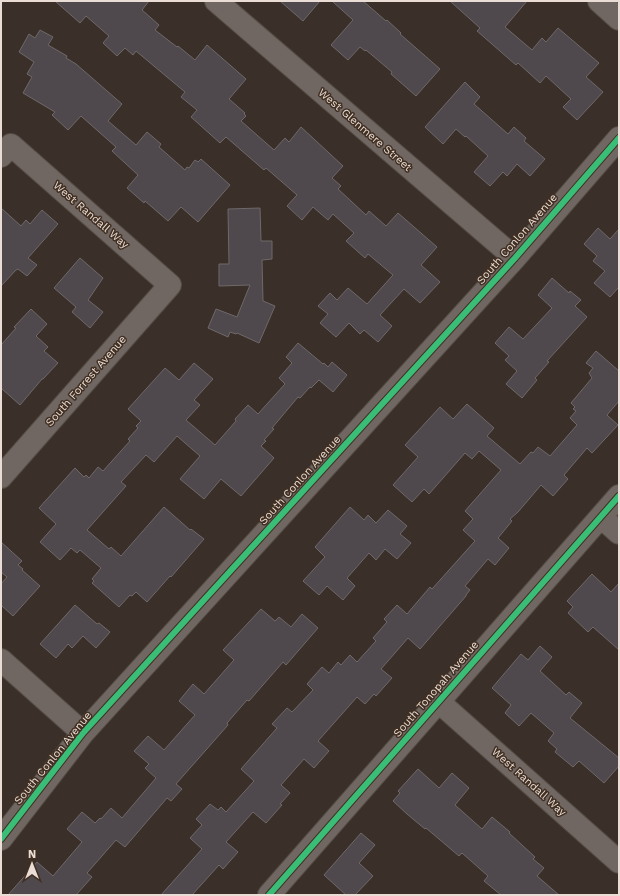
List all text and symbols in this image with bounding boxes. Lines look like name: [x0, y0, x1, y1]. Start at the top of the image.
street label: West Glenmere Street: [316, 86, 415, 174]
street label: West Randall Way: [51, 179, 132, 252]
street label: South Conlon Avenue: [474, 191, 560, 287]
street label: South Forrest Avenue: [43, 333, 129, 429]
street label: South Conlon Avenue: [257, 433, 343, 527]
street label: South Tonopah Avenue: [391, 638, 481, 740]
street label: South Conlon Avenue: [12, 709, 94, 807]
street label: West Randall Way: [489, 745, 569, 819]
north arrow: [12, 844, 52, 884]
text: N: [28, 848, 36, 861]

